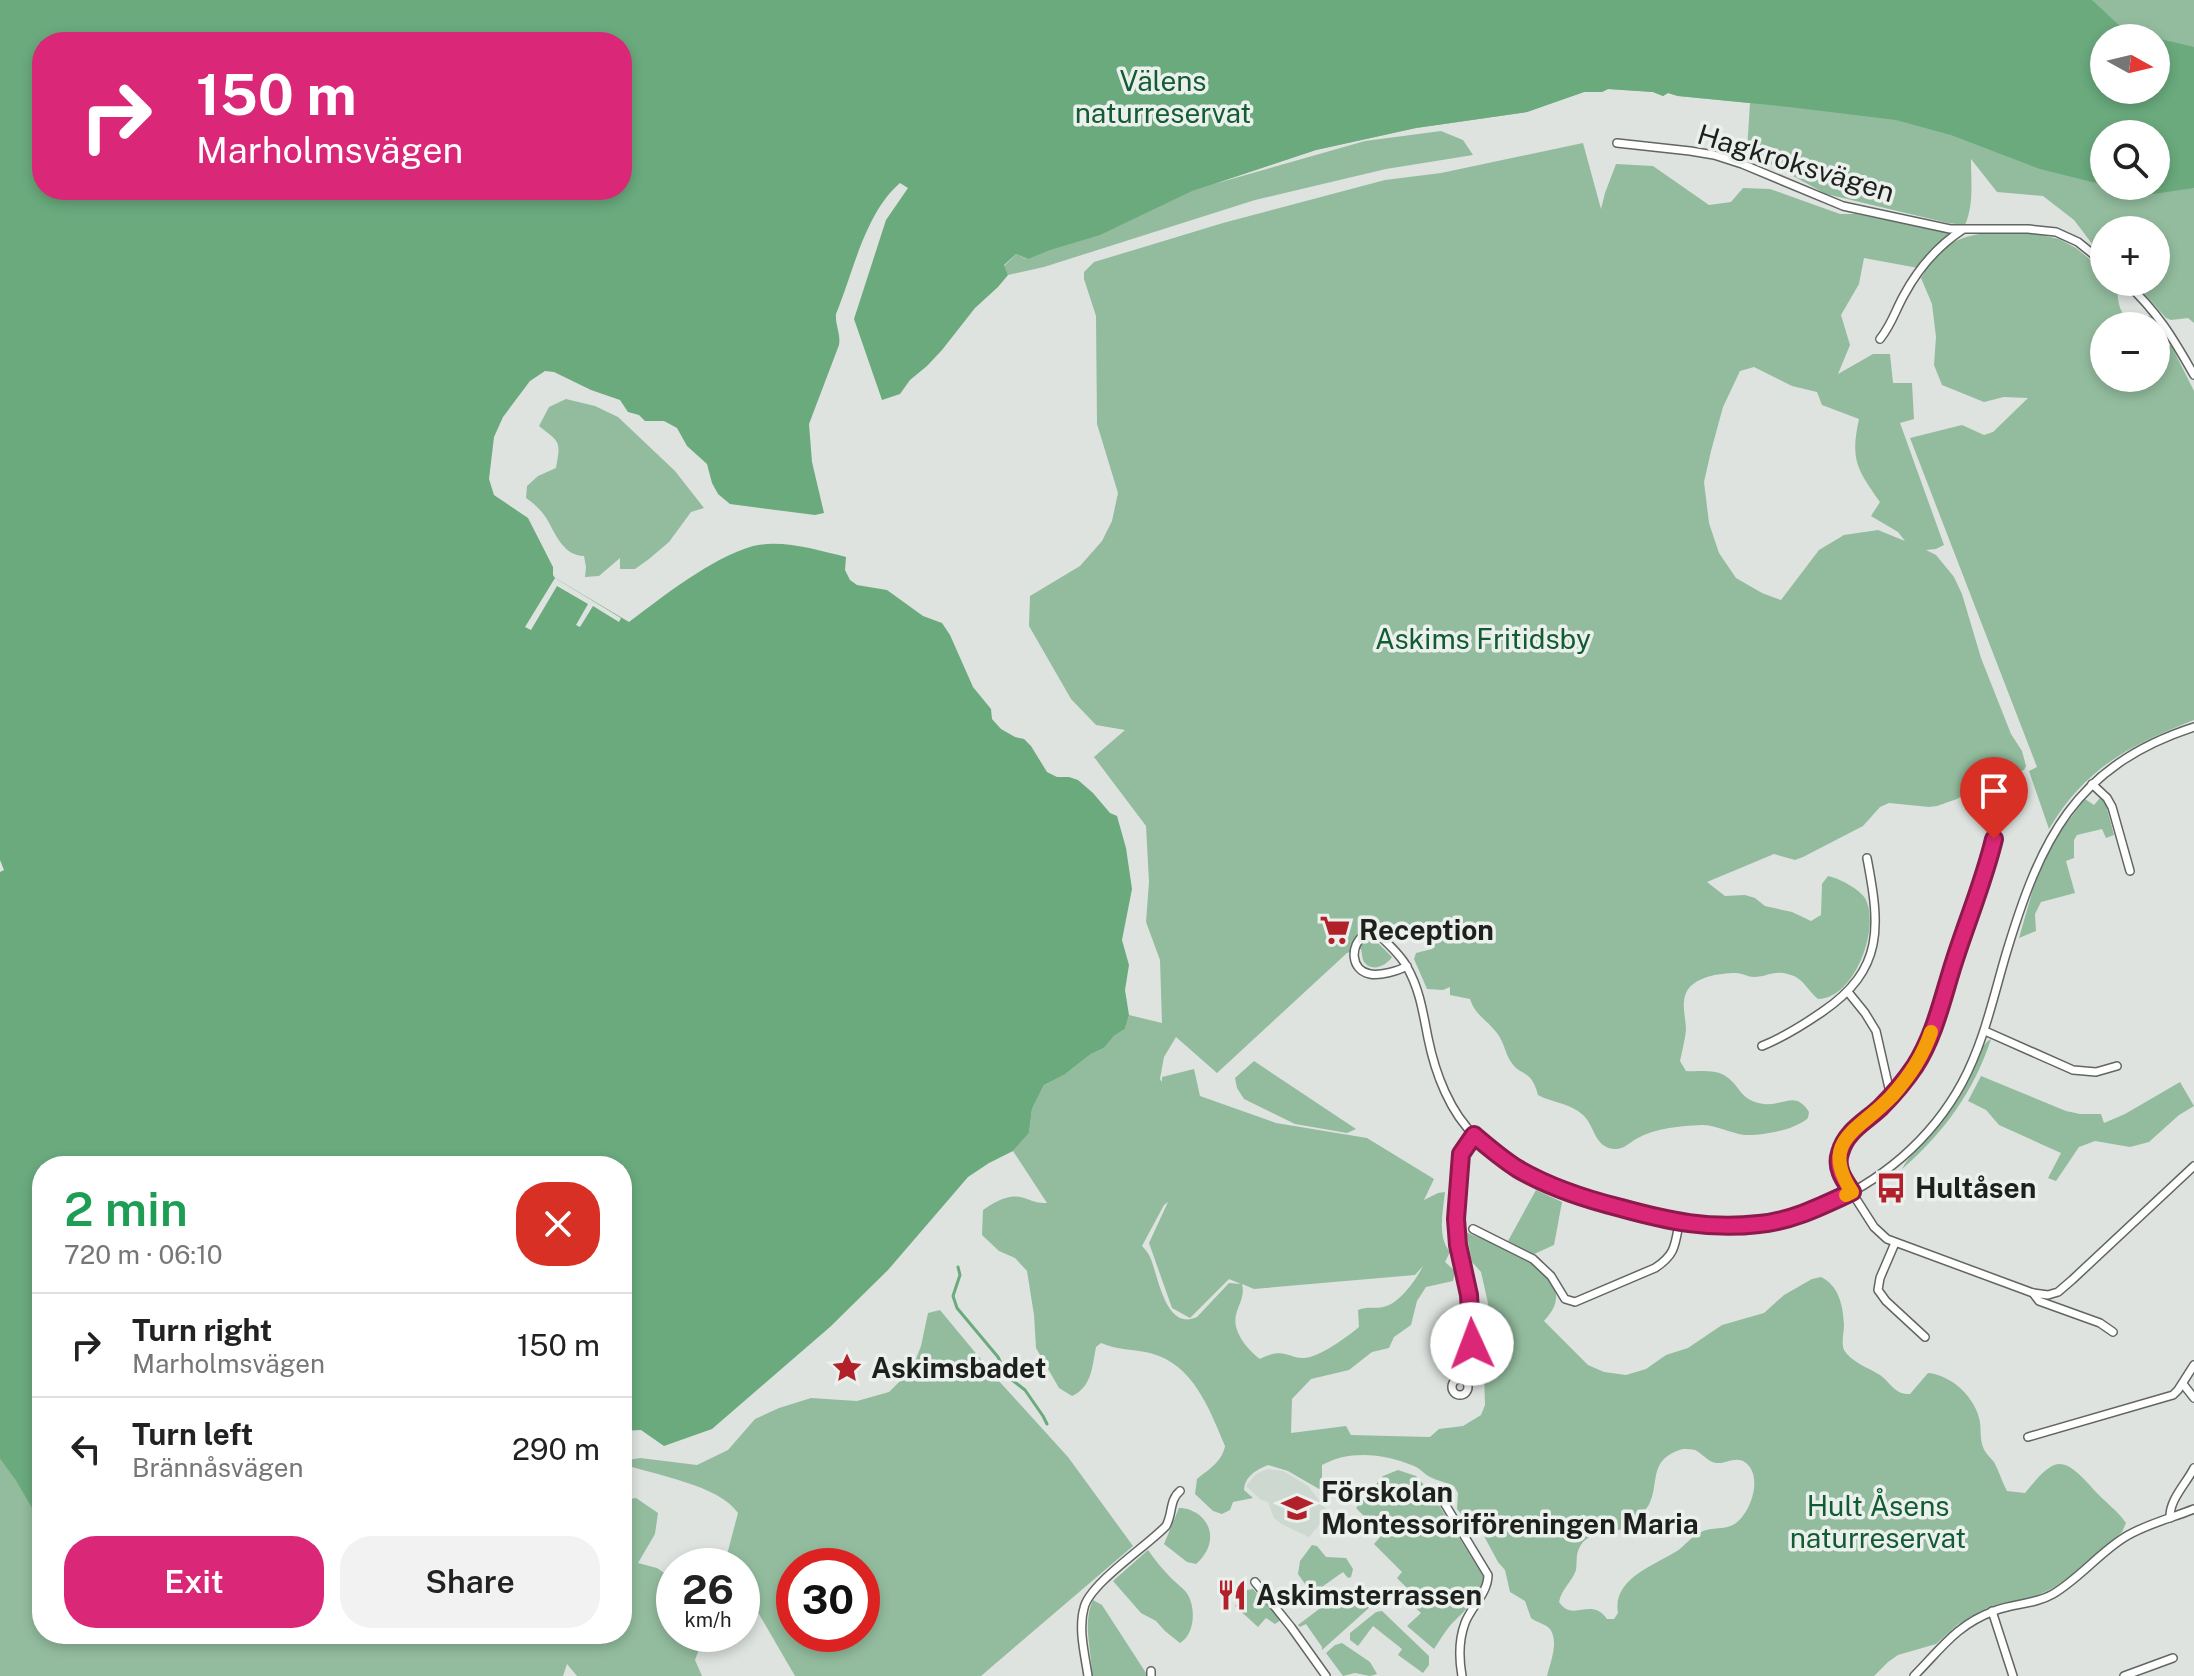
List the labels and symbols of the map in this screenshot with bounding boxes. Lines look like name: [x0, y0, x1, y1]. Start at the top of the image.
north arrow: [2090, 24, 2170, 104]
park label: Välens naturreservat: [1075, 64, 1251, 129]
street label: Hagkroksvägen: [1694, 117, 1899, 208]
park label: Askims Fritidsby: [1375, 622, 1591, 655]
pin: [1960, 757, 2028, 839]
supermarket icon: Reception: [1318, 913, 1352, 947]
place label: Reception: [1359, 913, 1494, 946]
bus stop icon: Hultåsen: [1874, 1171, 1908, 1205]
place label: Hultåsen: [1915, 1171, 2036, 1204]
position arrow: [1430, 1302, 1514, 1386]
place icon: Askimsbadet: [830, 1351, 864, 1385]
place label: Askimsbadet: [871, 1351, 1046, 1384]
place label: Förskolan Montessoriföreningen Maria: [1321, 1475, 1699, 1540]
park label: Hult Åsens naturreservat: [1790, 1487, 1966, 1554]
school or university icon: Förskolan Montessoriföreningen Maria: [1280, 1491, 1314, 1525]
speed limit sign: 30: [776, 1548, 880, 1652]
restaurant icon: Askimsterrassen: [1215, 1578, 1249, 1612]
place label: Askimsterrassen: [1256, 1578, 1482, 1611]

